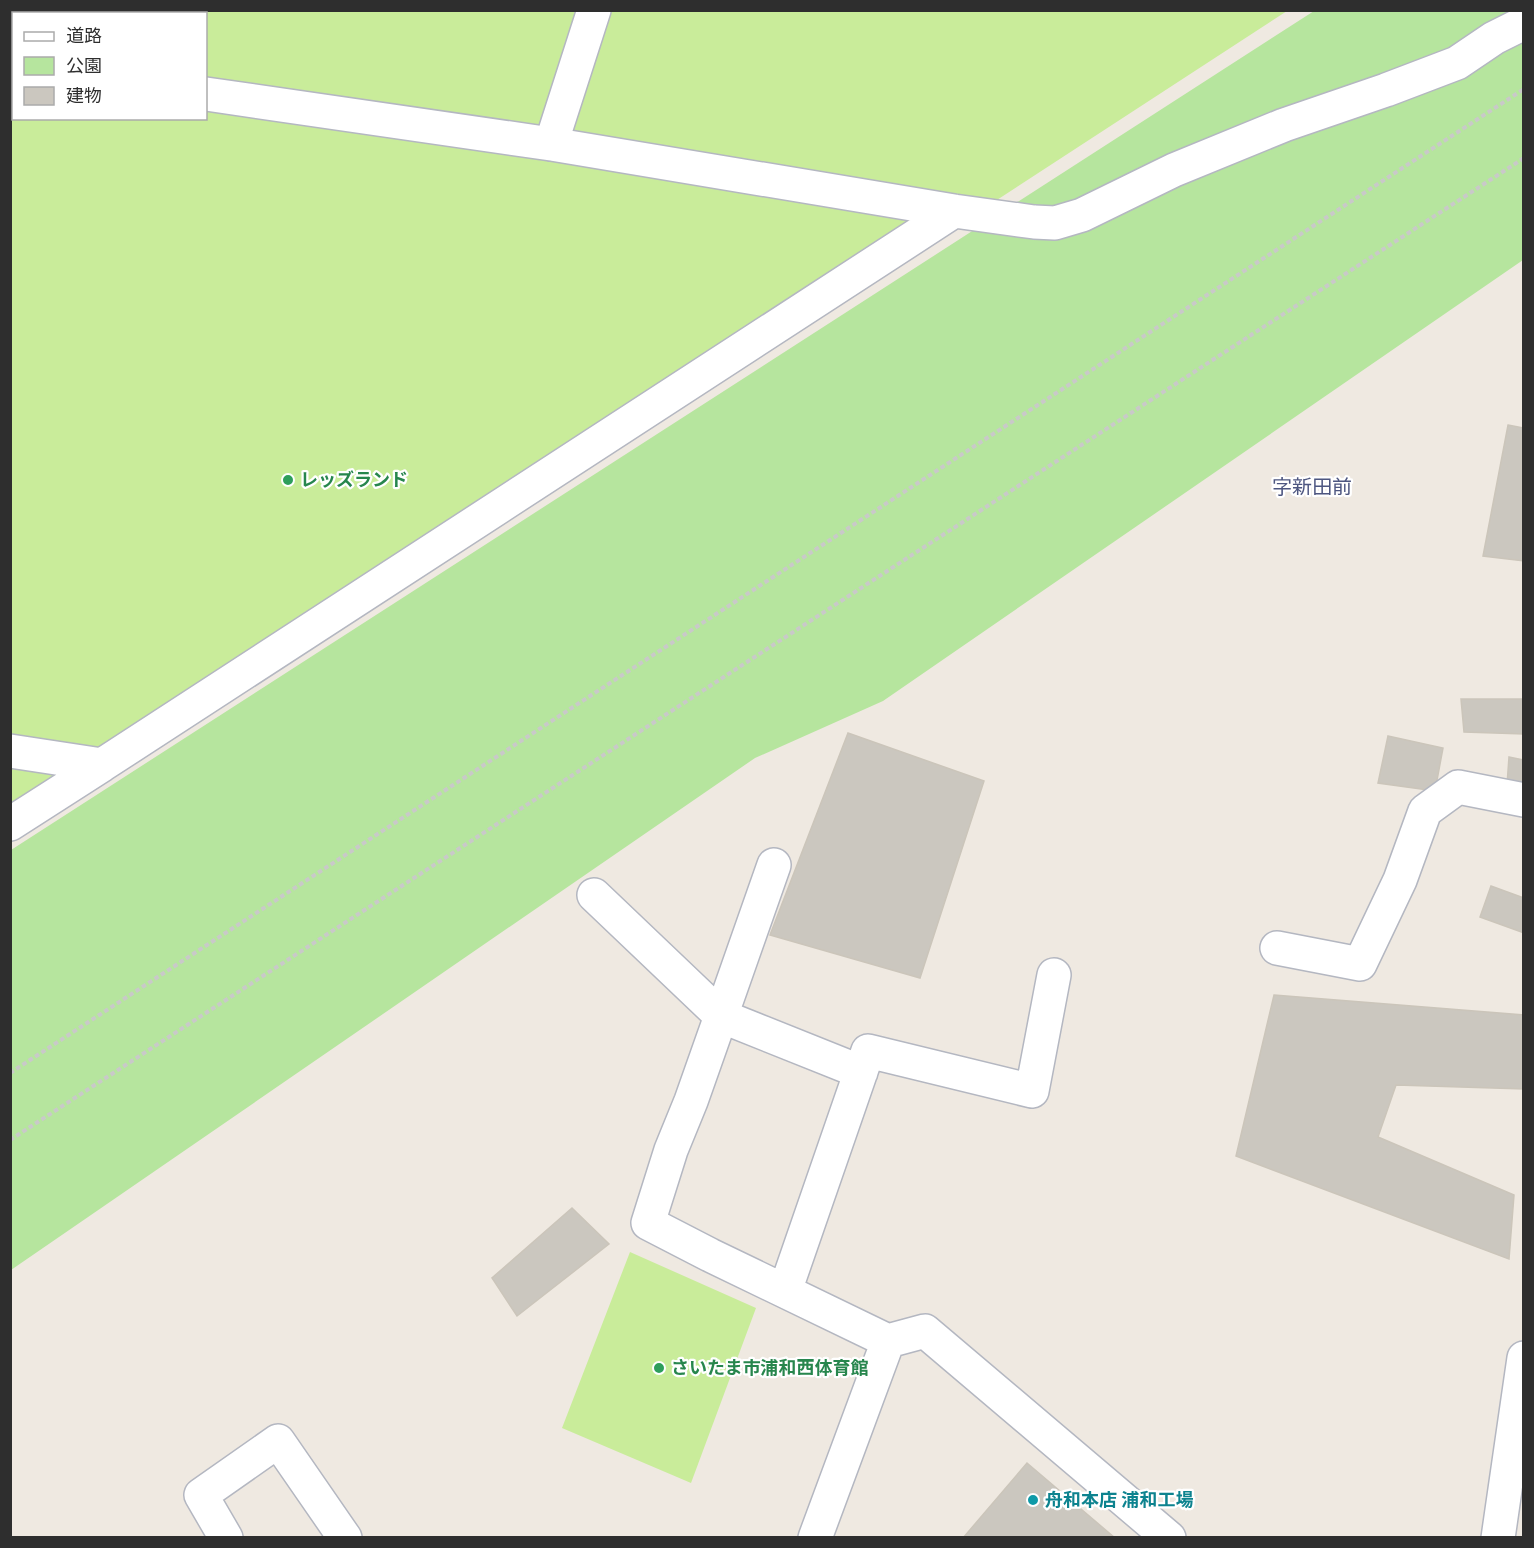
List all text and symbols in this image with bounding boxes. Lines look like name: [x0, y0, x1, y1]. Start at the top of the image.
legend: [12, 12, 207, 120]
text: 道路: [66, 24, 102, 47]
text: 公園: [66, 54, 102, 77]
text: 建物: [66, 84, 102, 107]
place label: レッズランド: [300, 468, 408, 491]
marker: レッズランド: [281, 473, 295, 487]
district label: 字新田前: [1272, 474, 1352, 500]
place label: さいたま市浦和西体育館: [671, 1356, 868, 1379]
marker: さいたま市浦和西体育館: [652, 1361, 666, 1375]
place label: 舟和本店 浦和工場: [1045, 1488, 1194, 1511]
marker: 舟和本店 浦和工場: [1026, 1493, 1040, 1507]

